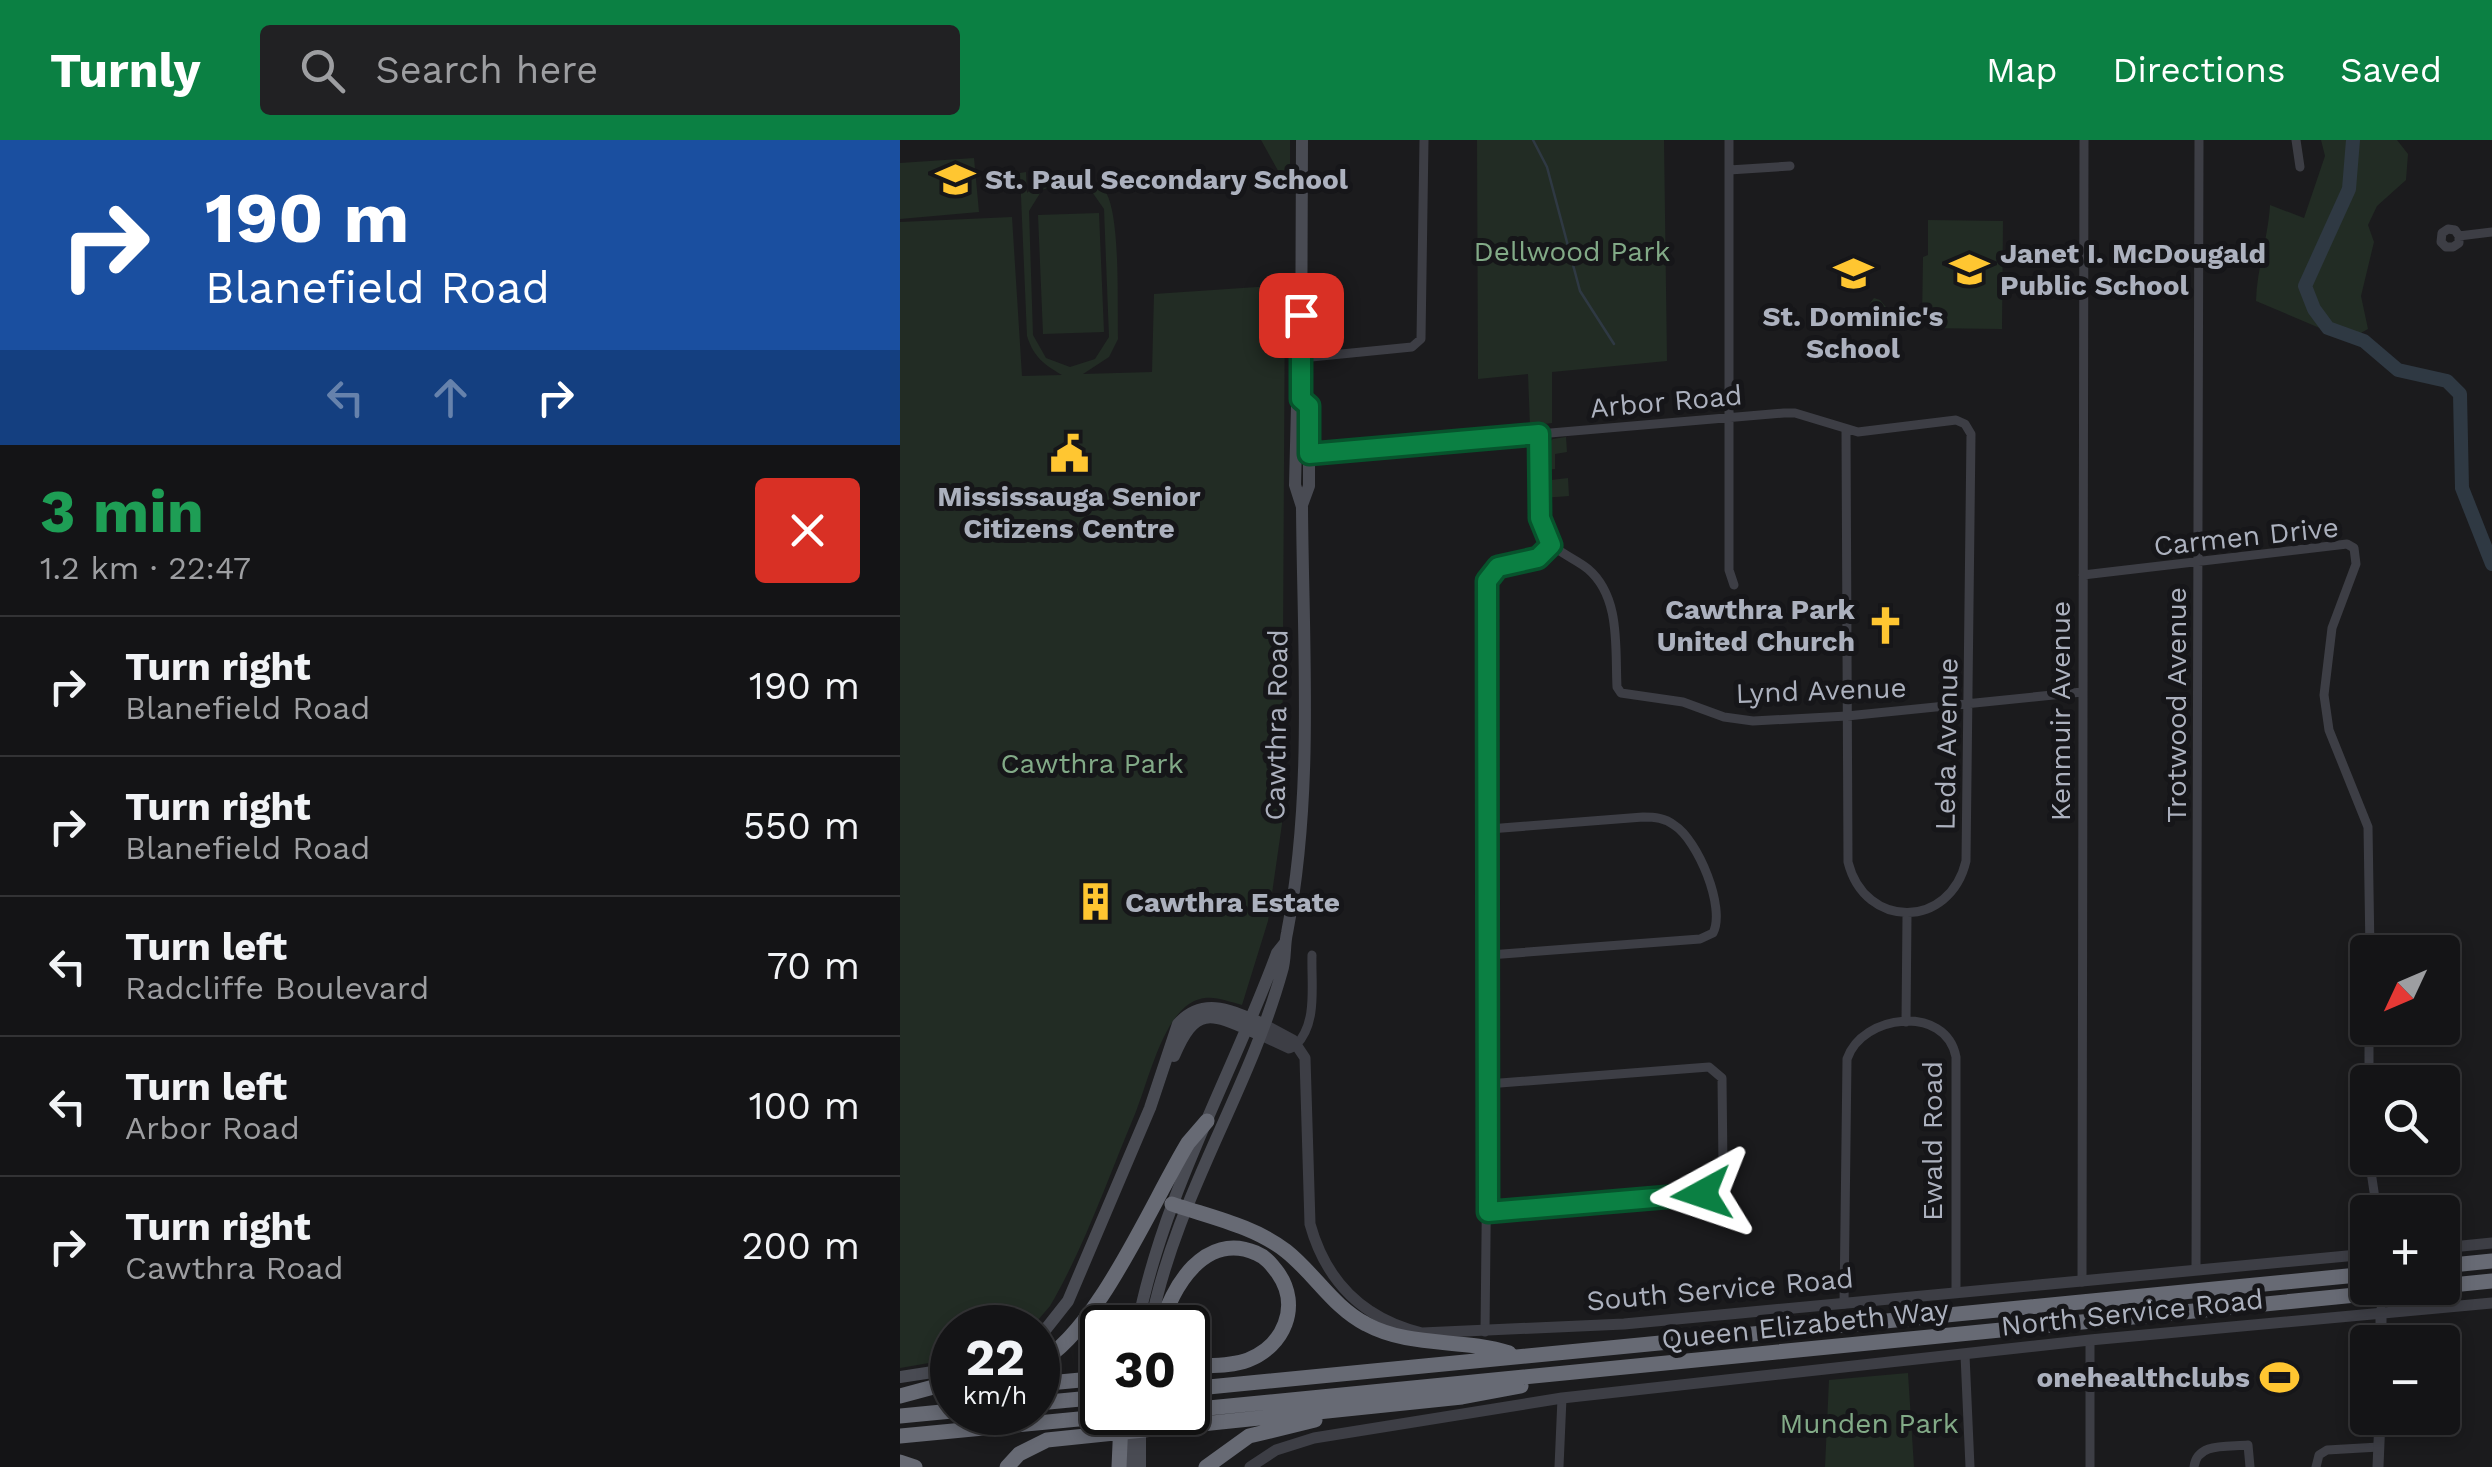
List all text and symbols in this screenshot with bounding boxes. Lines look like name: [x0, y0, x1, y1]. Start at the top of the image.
search box: [260, 25, 960, 115]
text: Turnly: [50, 42, 200, 99]
icon: search: [295, 43, 350, 98]
text: Search here: [375, 48, 598, 92]
text: Map: [1986, 49, 2057, 91]
text: Directions: [2112, 49, 2285, 91]
text: Saved: [2340, 49, 2442, 91]
school or university icon: St. Paul Secondary School: [934, 158, 976, 200]
place label: St. Paul Secondary School: [985, 163, 1349, 196]
text: 190 m: [205, 177, 409, 259]
icon: right: [40, 180, 170, 310]
park label: Dellwood Park: [1474, 235, 1671, 268]
place label: Janet I. McDougald Public School: [2000, 237, 2266, 302]
school or university icon: Janet I. McDougald Public School: [1949, 248, 1991, 290]
school or university icon: St. Dominic's School: [1832, 253, 1874, 295]
text: Blanefield Road: [205, 261, 550, 314]
pin: [1259, 273, 1344, 358]
icon: arrive: [1274, 288, 1329, 343]
place label: St. Dominic's School: [1763, 300, 1944, 365]
icon: left: [318, 370, 373, 425]
icon: ahead: [423, 370, 478, 425]
icon: right: [528, 370, 583, 425]
street label: Arbor Road: [1588, 378, 1744, 425]
public building icon: Mississauga Senior Citizens Centre: [1048, 433, 1090, 475]
text: 3 min: [40, 476, 204, 547]
button: close: [755, 478, 860, 583]
place label: Mississauga Senior Citizens Centre: [937, 480, 1201, 545]
street label: Carmen Drive: [2152, 510, 2340, 563]
text: 1.2 km · 22:47: [40, 549, 251, 587]
street label: Trotwood Avenue: [2160, 587, 2193, 823]
place label: Cawthra Park United Church: [1657, 593, 1856, 658]
street label: Kenmuir Avenue: [2044, 601, 2077, 821]
church icon: Cawthra Park United Church: [1864, 604, 1906, 646]
street label: Cawthra Road: [1258, 629, 1295, 821]
text: Turn right: [125, 645, 311, 689]
street label: Leda Avenue: [1928, 657, 1965, 831]
icon: right: [40, 659, 95, 714]
text: 190 m: [749, 664, 860, 708]
street label: Lynd Avenue: [1735, 671, 1907, 710]
text: Blanefield Road: [125, 689, 370, 727]
park label: Cawthra Park: [1000, 747, 1184, 780]
text: Turn right: [125, 785, 311, 829]
icon: right: [40, 799, 95, 854]
text: 550 m: [743, 804, 860, 848]
text: Blanefield Road: [125, 829, 370, 867]
building icon: Cawthra Estate: [1074, 881, 1116, 923]
place label: Cawthra Estate: [1125, 886, 1340, 919]
text: Turn left: [125, 925, 287, 969]
north arrow: [2350, 935, 2460, 1045]
map controls: [2350, 935, 2460, 1435]
icon: left: [40, 939, 95, 994]
text: 70 m: [767, 944, 860, 988]
text: Radcliffe Boulevard: [125, 969, 429, 1007]
street label: Ewald Road: [1916, 1061, 1949, 1221]
text: Turn left: [125, 1065, 287, 1109]
button: search: [2350, 1065, 2460, 1175]
icon: left: [40, 1079, 95, 1134]
text: 100 m: [749, 1084, 860, 1128]
text: Arbor Road: [125, 1109, 300, 1147]
position arrow: [1650, 1142, 1754, 1246]
button: +: [2350, 1195, 2460, 1305]
text: Turn right: [125, 1205, 311, 1249]
icon: right: [40, 1219, 95, 1274]
text: 200 m: [741, 1224, 860, 1268]
text: Cawthra Road: [125, 1249, 344, 1287]
street label: South Service Road: [1585, 1261, 1855, 1318]
street label: North Service Road: [1999, 1282, 2265, 1343]
street label: Queen Elizabeth Way: [1660, 1293, 1951, 1356]
speed limit sign: 30: [1080, 1305, 1210, 1435]
button: −: [2350, 1325, 2460, 1435]
text: 22: [965, 1328, 1025, 1387]
sports icon: onehealthclubs: [2259, 1356, 2301, 1398]
place label: onehealthclubs: [2036, 1361, 2250, 1394]
text: km/h: [963, 1381, 1027, 1410]
park label: Munden Park: [1779, 1407, 1959, 1440]

